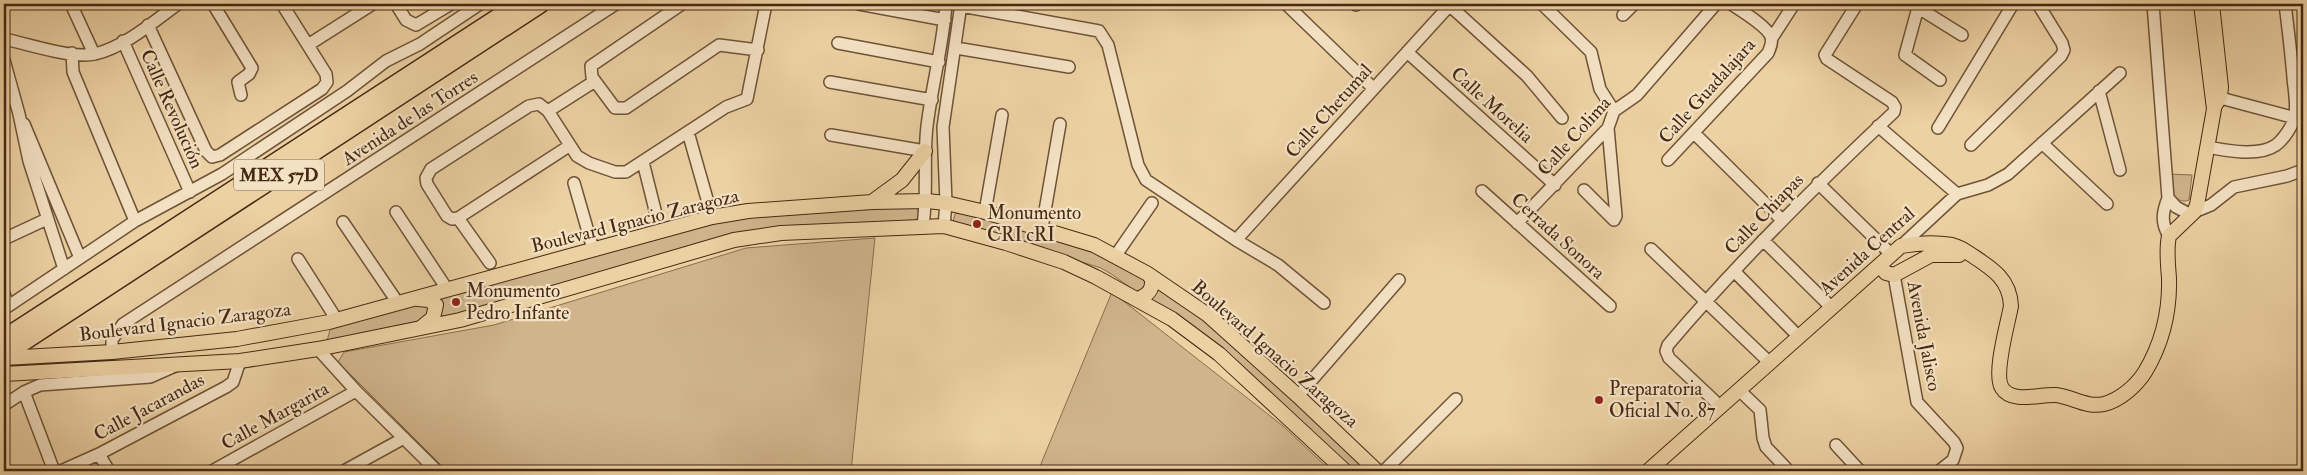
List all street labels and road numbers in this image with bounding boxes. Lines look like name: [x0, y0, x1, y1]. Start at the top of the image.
street label: Calle Guadalajara: [1653, 33, 1761, 149]
street label: Calle Revolución: [135, 46, 209, 173]
street label: Calle Chetumal: [1280, 59, 1378, 163]
street label: Calle Morelia: [1446, 62, 1538, 149]
street label: Avenida de las Torres: [337, 65, 483, 171]
street label: Calle Colima: [1532, 91, 1616, 181]
road number: MEX 57D: [234, 160, 324, 190]
street label: Calle Chiapas: [1719, 168, 1809, 260]
street label: Boulevard Ignacio Zaragoza: [529, 184, 742, 258]
street label: Cerrada Sonora: [1506, 187, 1610, 285]
street label: Avenida Central: [1813, 202, 1920, 301]
street label: Boulevard Ignacio Zaragoza: [1187, 275, 1363, 433]
street label: Avenida Jalisco: [1901, 278, 1946, 393]
street label: Boulevard Ignacio Zaragoza: [78, 297, 292, 347]
street label: Calle Jacarandas: [89, 368, 209, 446]
street label: Calle Margarita: [217, 376, 333, 455]

